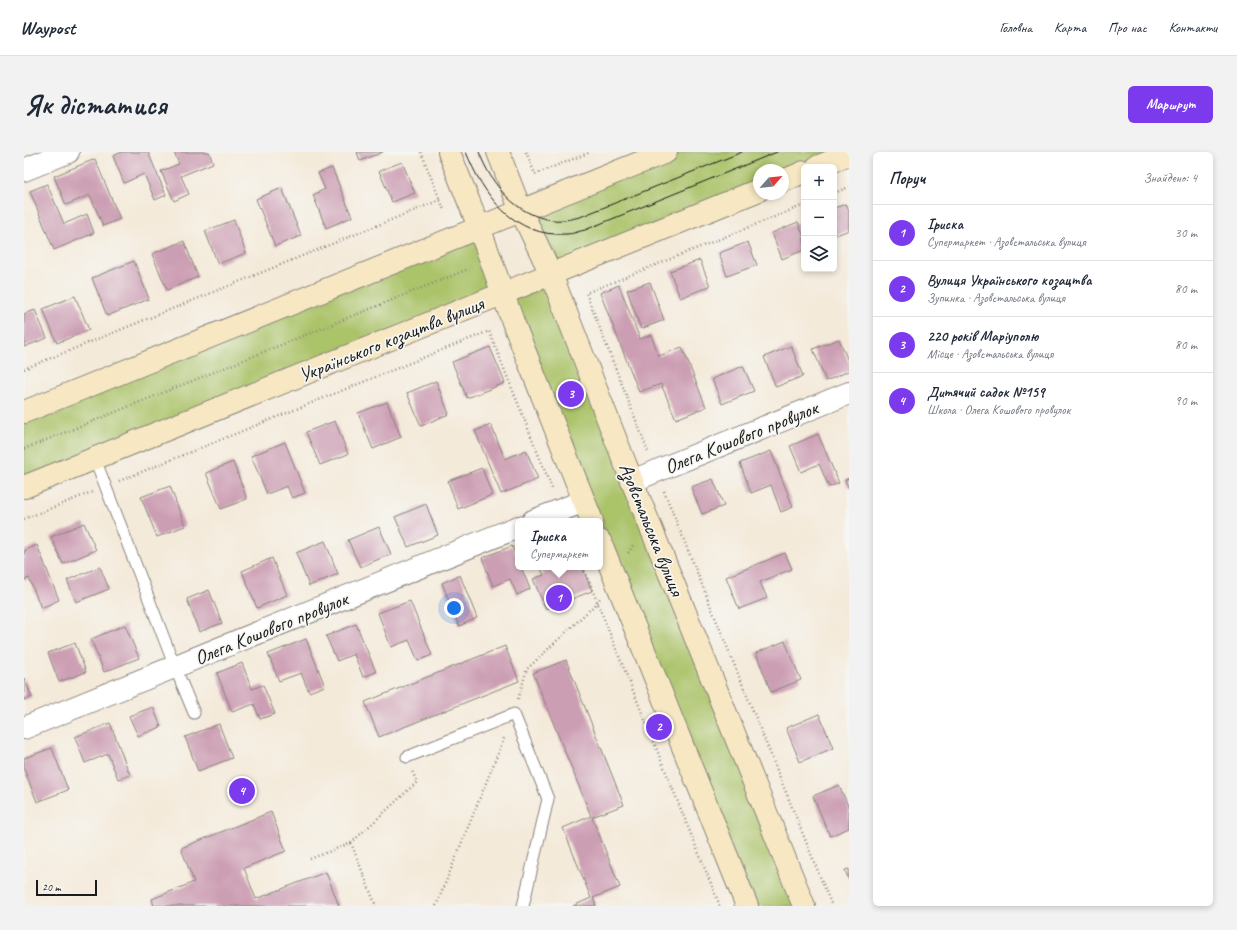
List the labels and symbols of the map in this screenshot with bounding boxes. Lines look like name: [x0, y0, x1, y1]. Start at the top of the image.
north arrow: [753, 164, 789, 200]
street label: Українського козацтва вулиця: [295, 290, 489, 389]
pin: 3: [558, 379, 584, 409]
street label: Олега Кошового провулок: [661, 395, 823, 480]
street label: Азовстальська вулиця: [613, 459, 690, 602]
pin: 1: [546, 583, 572, 613]
street label: Олега Кошового провулок: [191, 586, 353, 671]
your location: [444, 598, 464, 618]
pin: 2: [646, 712, 672, 742]
pin: 4: [229, 776, 255, 806]
scale bar: [36, 878, 97, 897]

